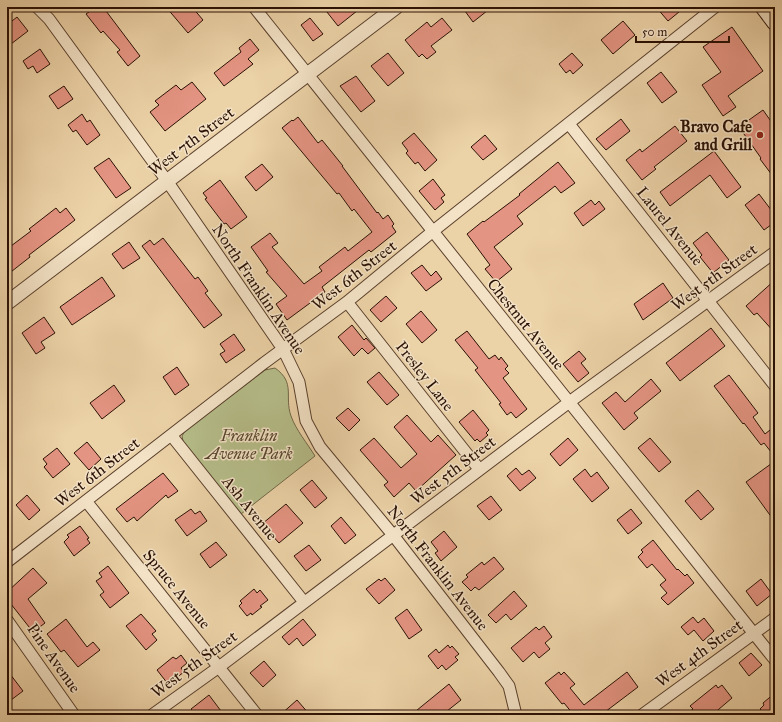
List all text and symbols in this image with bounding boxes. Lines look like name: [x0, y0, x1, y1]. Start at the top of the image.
scale bar: [636, 18, 729, 44]
text: 50 m: [642, 25, 667, 39]
street label: West 7th Street: [144, 102, 238, 179]
place label: Bravo Cafe and Grill: [680, 117, 753, 154]
marker: Bravo Cafe and Grill: [755, 130, 765, 140]
street label: Laurel Avenue: [633, 183, 708, 269]
street label: North Franklin Avenue: [208, 220, 310, 358]
street label: West 6th Street: [308, 236, 400, 314]
street label: West 5th Street: [667, 239, 761, 314]
street label: Chestnut Avenue: [483, 274, 569, 374]
street label: Presley Lane: [392, 337, 458, 415]
park label: Franklin Avenue Park: [203, 426, 293, 463]
street label: West 5th Street: [407, 432, 499, 508]
street label: West 6th Street: [51, 433, 143, 511]
street label: Ash Avenue: [218, 471, 282, 544]
street label: North Franklin Avenue: [383, 502, 493, 634]
street label: Spruce Avenue: [139, 545, 215, 633]
street label: West 4th Street: [652, 615, 746, 691]
street label: Pine Avenue: [23, 620, 85, 697]
street label: West 5th Street: [147, 626, 241, 701]

